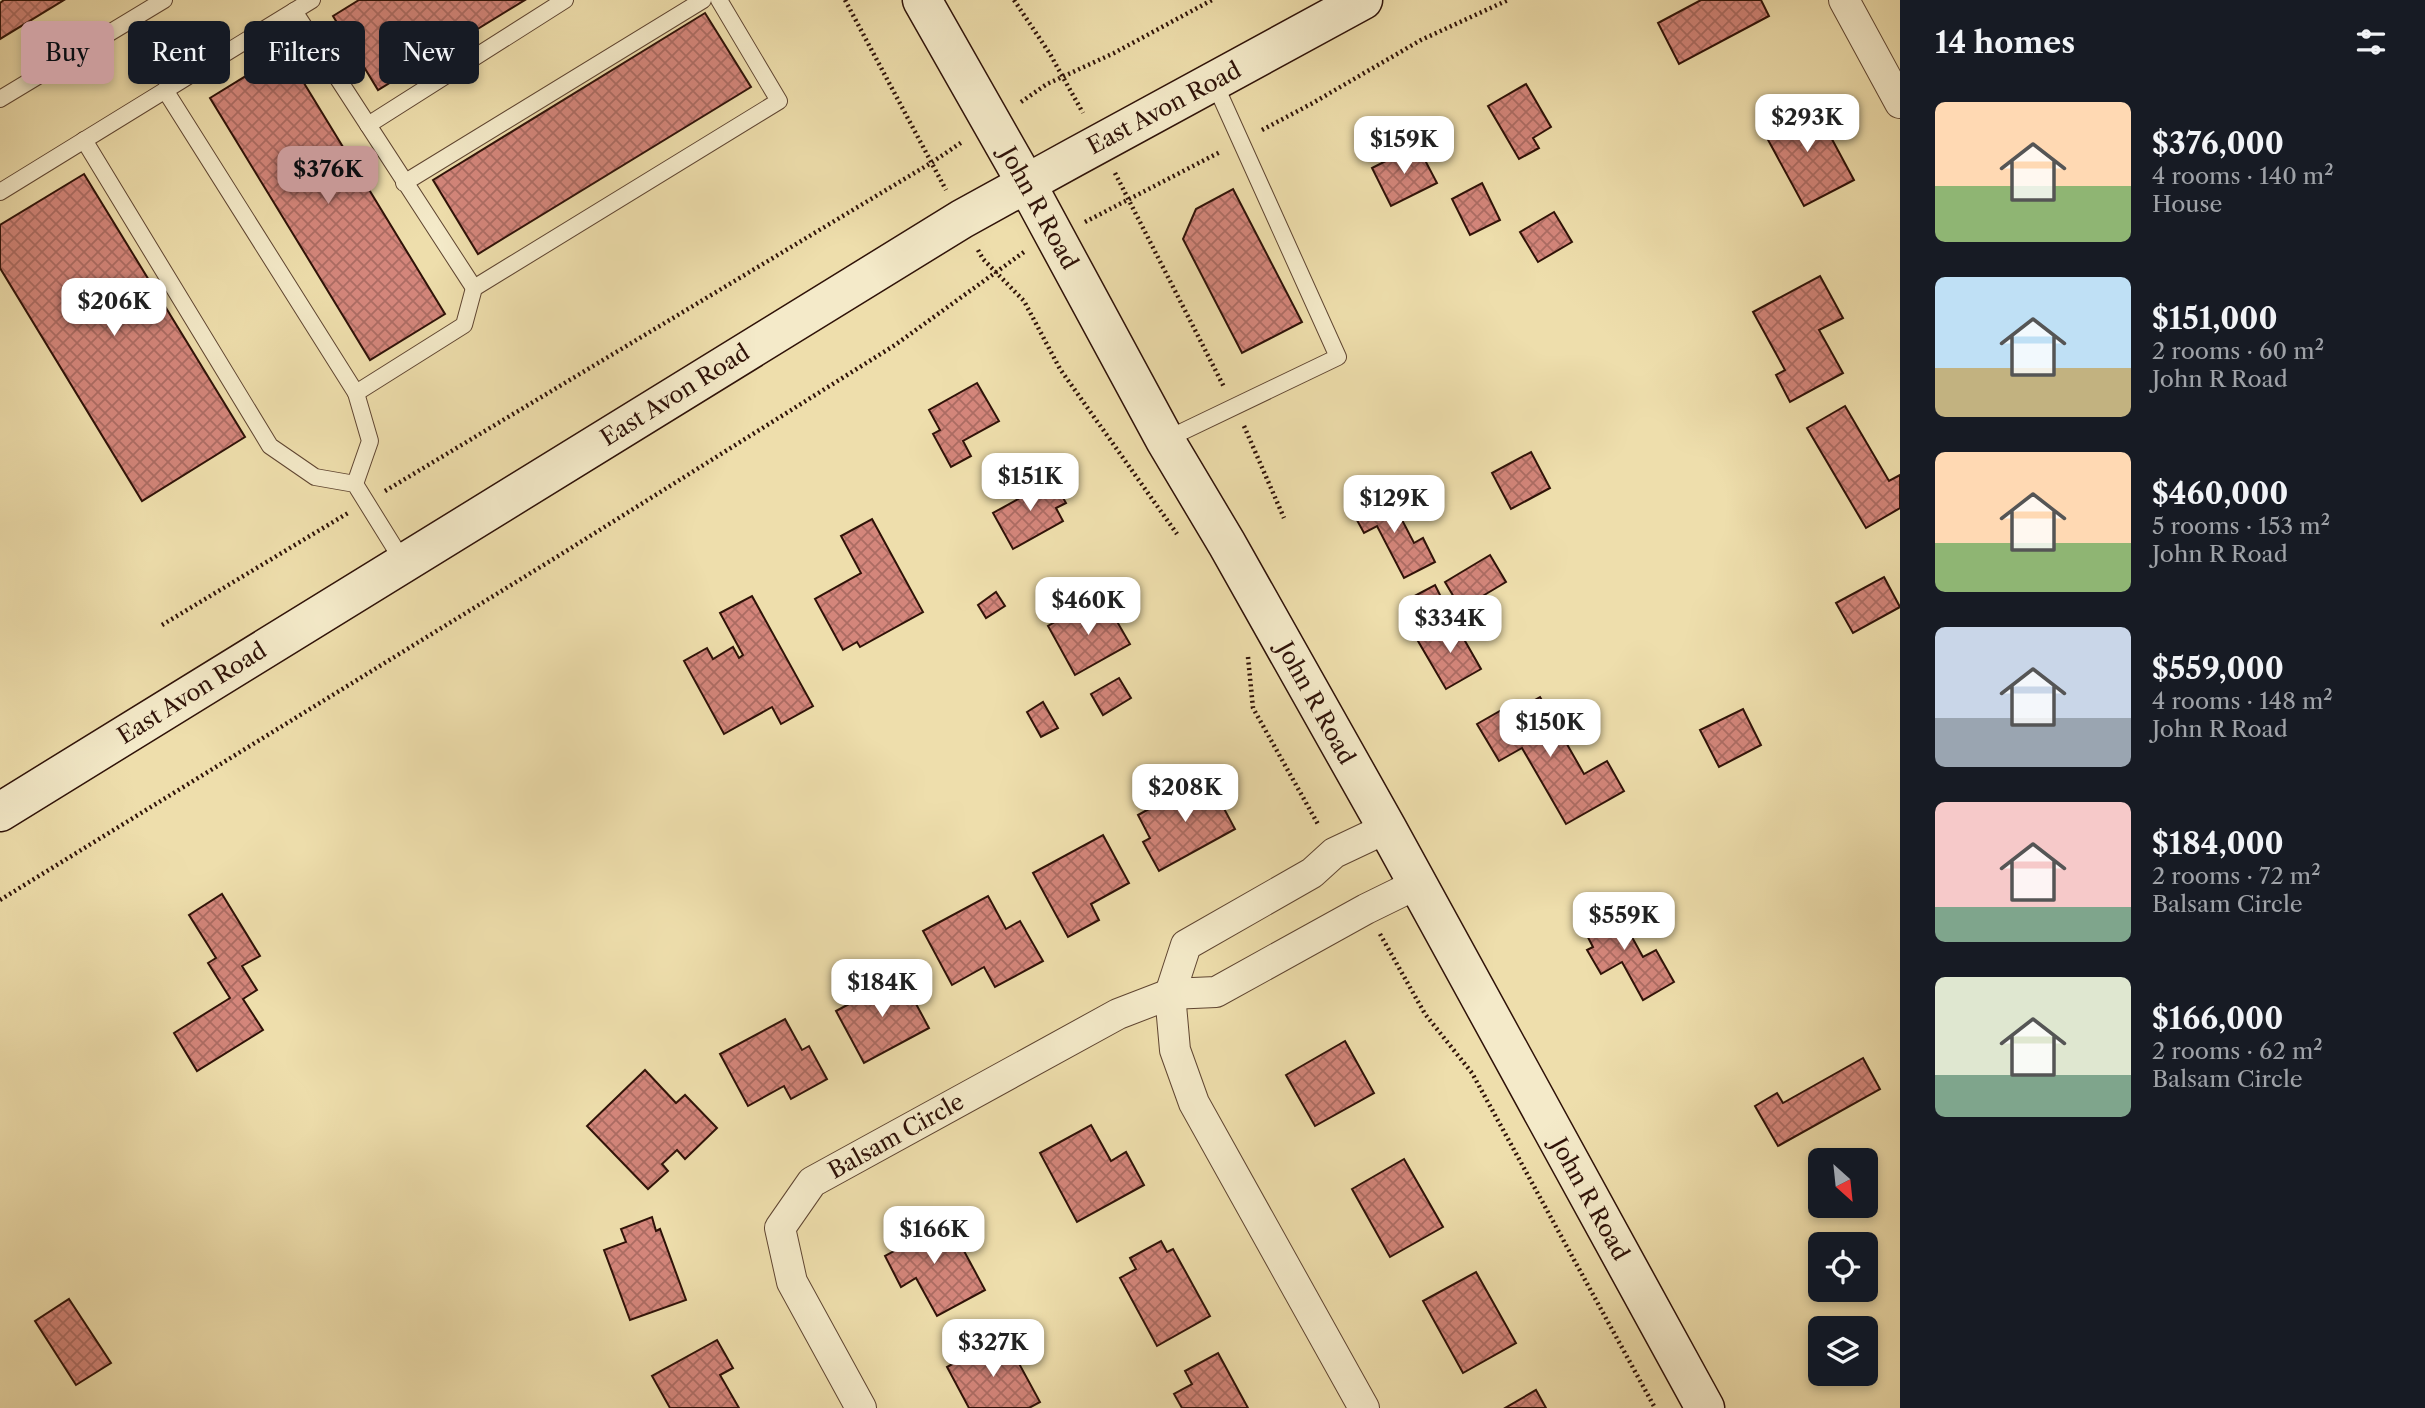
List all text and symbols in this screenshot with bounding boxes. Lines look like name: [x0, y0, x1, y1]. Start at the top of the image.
chip: Buy: [21, 21, 114, 84]
chip: Rent: [128, 21, 230, 84]
chip: Filters: [244, 21, 365, 84]
chip: New: [379, 21, 479, 84]
icon: filters: [2352, 23, 2390, 61]
text: 14 homes: [1935, 24, 2075, 61]
street label: East Avon Road: [1082, 56, 1246, 160]
pin: $293K: [1758, 94, 1856, 154]
text: $293K: [1771, 103, 1843, 131]
pin: $159K: [1355, 116, 1453, 176]
text: $159K: [1370, 125, 1438, 153]
text: $376,000: [2152, 125, 2284, 162]
icon: home: [1991, 130, 2075, 214]
street label: John R Road: [992, 139, 1084, 274]
pin: $376K: [279, 146, 377, 206]
text: $376K: [293, 155, 363, 183]
text: 4 rooms · 140 m²: [2152, 162, 2334, 190]
text: House: [2152, 190, 2222, 218]
pin: $206K: [65, 278, 163, 338]
text: $206K: [77, 287, 151, 315]
text: $151,000: [2152, 300, 2278, 337]
icon: home: [1991, 305, 2075, 389]
text: 2 rooms · 60 m²: [2152, 337, 2324, 365]
street label: East Avon Road: [595, 338, 755, 452]
text: John R Road: [2152, 365, 2288, 393]
pin: $151K: [981, 454, 1079, 513]
text: $151K: [998, 462, 1062, 490]
text: $460,000: [2152, 475, 2288, 512]
pin: $129K: [1345, 476, 1443, 535]
icon: home: [1991, 480, 2075, 564]
text: $129K: [1360, 484, 1428, 512]
text: 5 rooms · 153 m²: [2152, 512, 2330, 540]
text: John R Road: [2152, 540, 2288, 568]
pin: $460K: [1039, 578, 1137, 637]
text: $460K: [1051, 586, 1125, 614]
pin: $334K: [1401, 596, 1499, 655]
text: $334K: [1415, 604, 1485, 632]
street label: John R Road: [1269, 634, 1361, 769]
street label: East Avon Road: [112, 636, 272, 750]
text: $559,000: [2152, 650, 2284, 687]
icon: home: [1991, 655, 2075, 739]
text: 4 rooms · 148 m²: [2152, 687, 2333, 715]
pin: $150K: [1501, 700, 1599, 759]
text: $150K: [1516, 708, 1584, 736]
text: John R Road: [2152, 715, 2288, 743]
pin: $208K: [1136, 764, 1234, 824]
text: $208K: [1148, 773, 1222, 801]
text: $184,000: [2152, 825, 2284, 862]
icon: home: [1991, 830, 2075, 914]
text: 2 rooms · 72 m²: [2152, 862, 2321, 890]
text: Balsam Circle: [2152, 890, 2303, 918]
pin: $559K: [1575, 892, 1673, 952]
text: $559K: [1589, 901, 1659, 929]
pin: $184K: [833, 960, 931, 1019]
text: $184K: [847, 968, 917, 996]
text: $166,000: [2152, 1000, 2283, 1037]
icon: home: [1991, 1005, 2075, 1089]
text: 2 rooms · 62 m²: [2152, 1037, 2323, 1065]
text: Balsam Circle: [2152, 1065, 2303, 1093]
street label: Balsam Circle: [823, 1087, 969, 1185]
street label: John R Road: [1543, 1130, 1635, 1265]
north arrow: [1808, 1148, 1878, 1218]
map controls: [1808, 1148, 1878, 1386]
pin: $166K: [885, 1206, 983, 1266]
text: $166K: [899, 1215, 969, 1243]
button: locate: [1808, 1232, 1878, 1302]
button: layers: [1808, 1316, 1878, 1386]
pin: $327K: [944, 1320, 1042, 1379]
text: $327K: [958, 1328, 1028, 1356]

